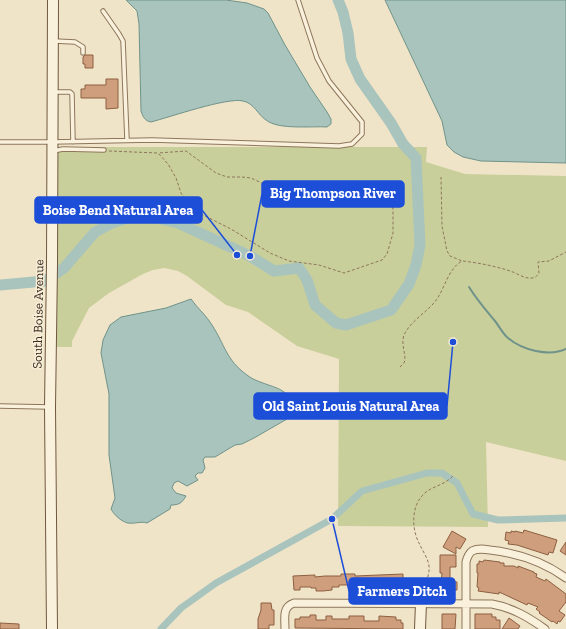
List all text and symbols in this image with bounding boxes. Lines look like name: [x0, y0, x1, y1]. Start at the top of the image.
callout: Big Thompson River: [262, 181, 404, 207]
text: Big Thompson River: [270, 185, 396, 202]
callout: Boise Bend Natural Area: [35, 197, 202, 223]
text: Boise Bend Natural Area: [43, 202, 193, 219]
street label: South Boise Avenue: [30, 259, 46, 369]
callout: Old Saint Louis Natural Area: [254, 393, 447, 419]
text: Old Saint Louis Natural Area: [263, 398, 439, 415]
callout: Farmers Ditch: [349, 578, 455, 604]
text: Farmers Ditch: [357, 583, 447, 600]

